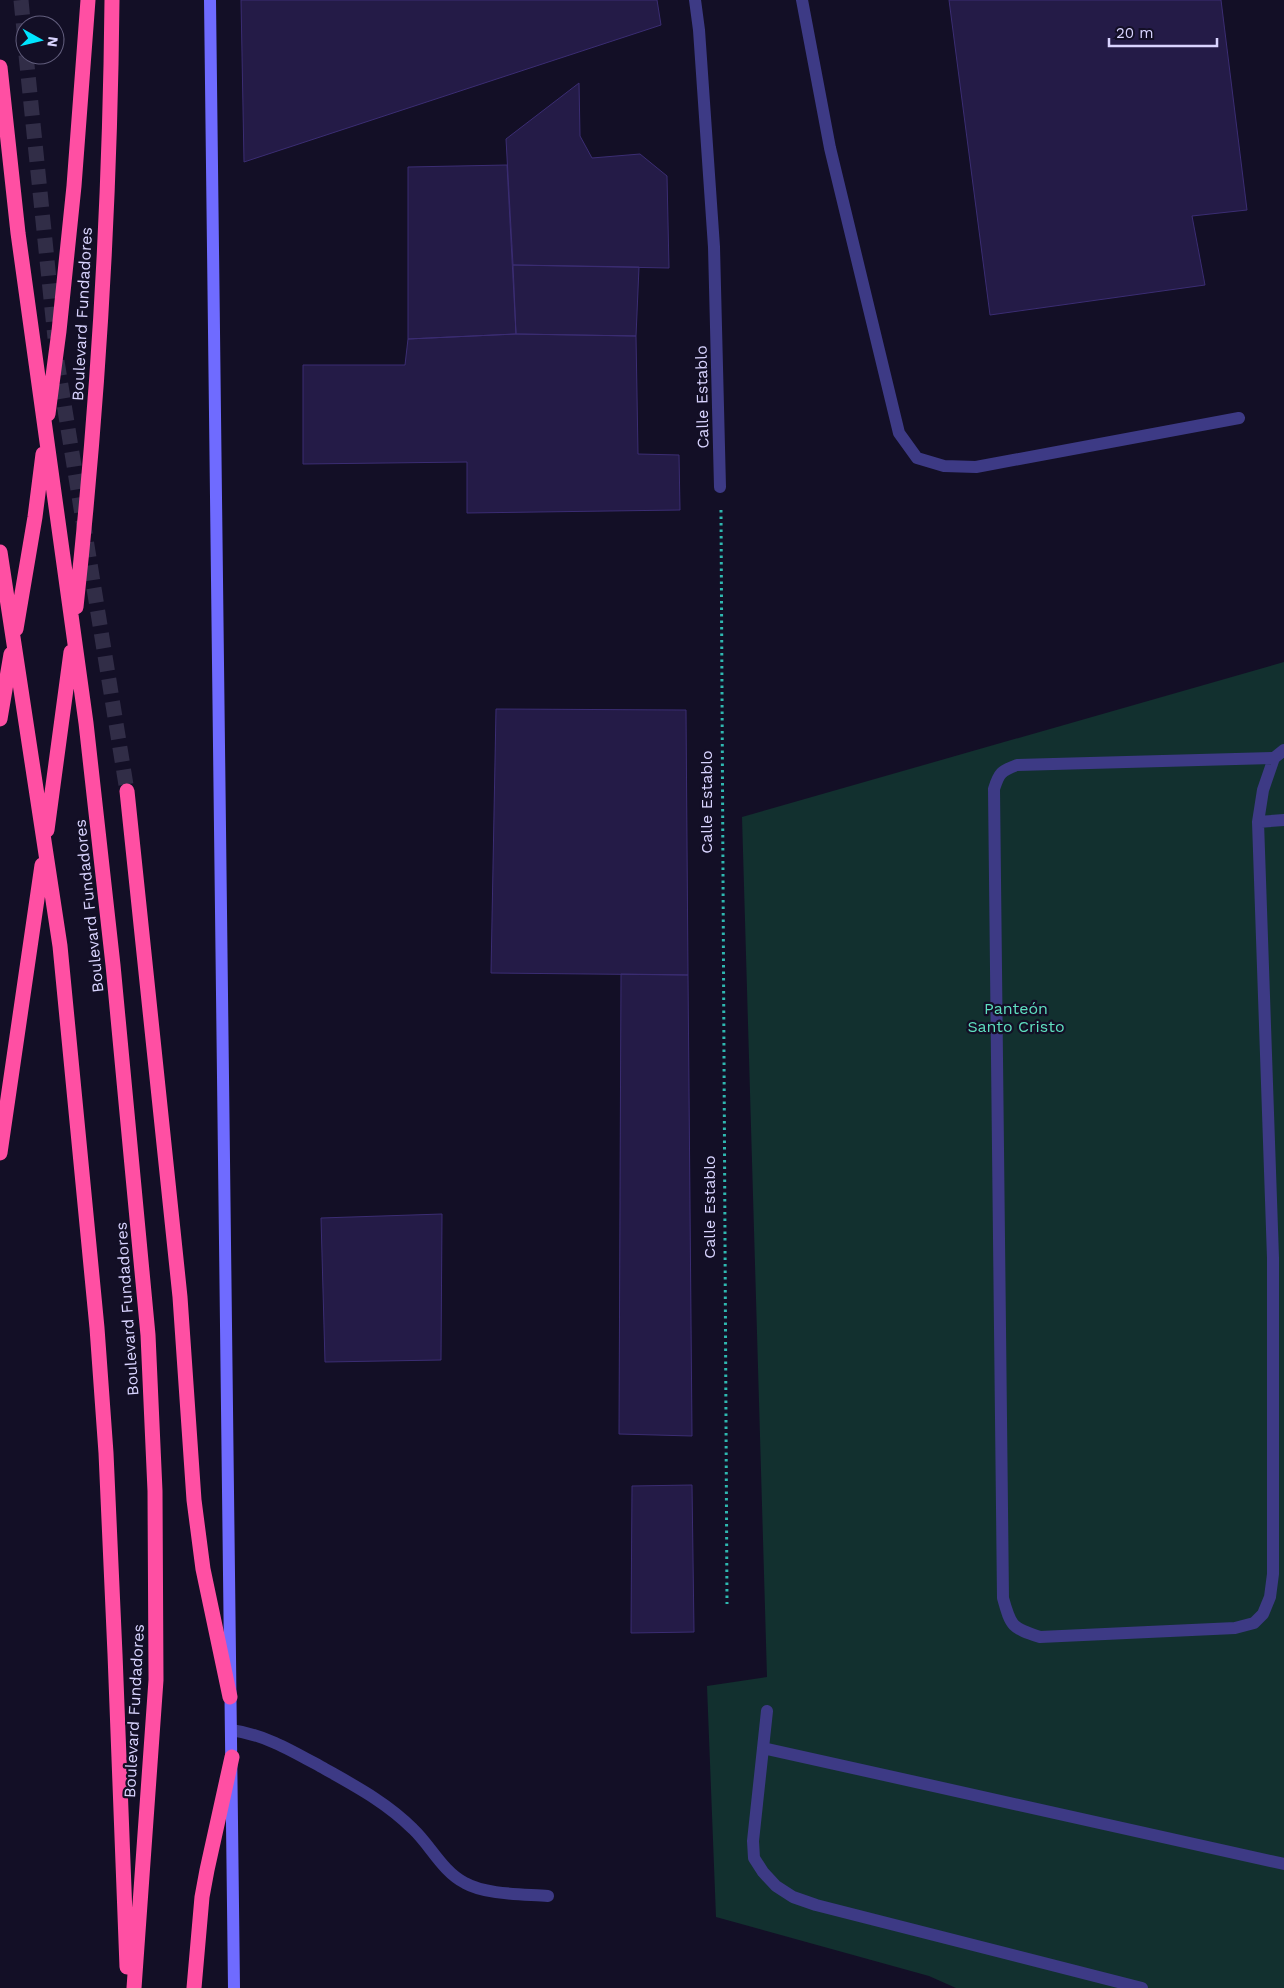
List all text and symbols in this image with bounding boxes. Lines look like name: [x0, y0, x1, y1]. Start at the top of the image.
north arrow: [15, 15, 65, 65]
scale bar: [1109, 15, 1216, 47]
text: 20 m: [1116, 24, 1154, 42]
text: N: [44, 36, 62, 48]
street label: Boulevard Fundadores: [68, 226, 96, 402]
street label: Calle Establo: [692, 345, 712, 449]
street label: Calle Establo: [697, 750, 716, 854]
street label: Boulevard Fundadores: [70, 818, 108, 994]
park label: Panteón Santo Cristo: [967, 999, 1065, 1036]
street label: Calle Establo: [700, 1155, 719, 1259]
street label: Boulevard Fundadores: [111, 1221, 143, 1397]
street label: Boulevard Fundadores: [120, 1623, 148, 1799]

